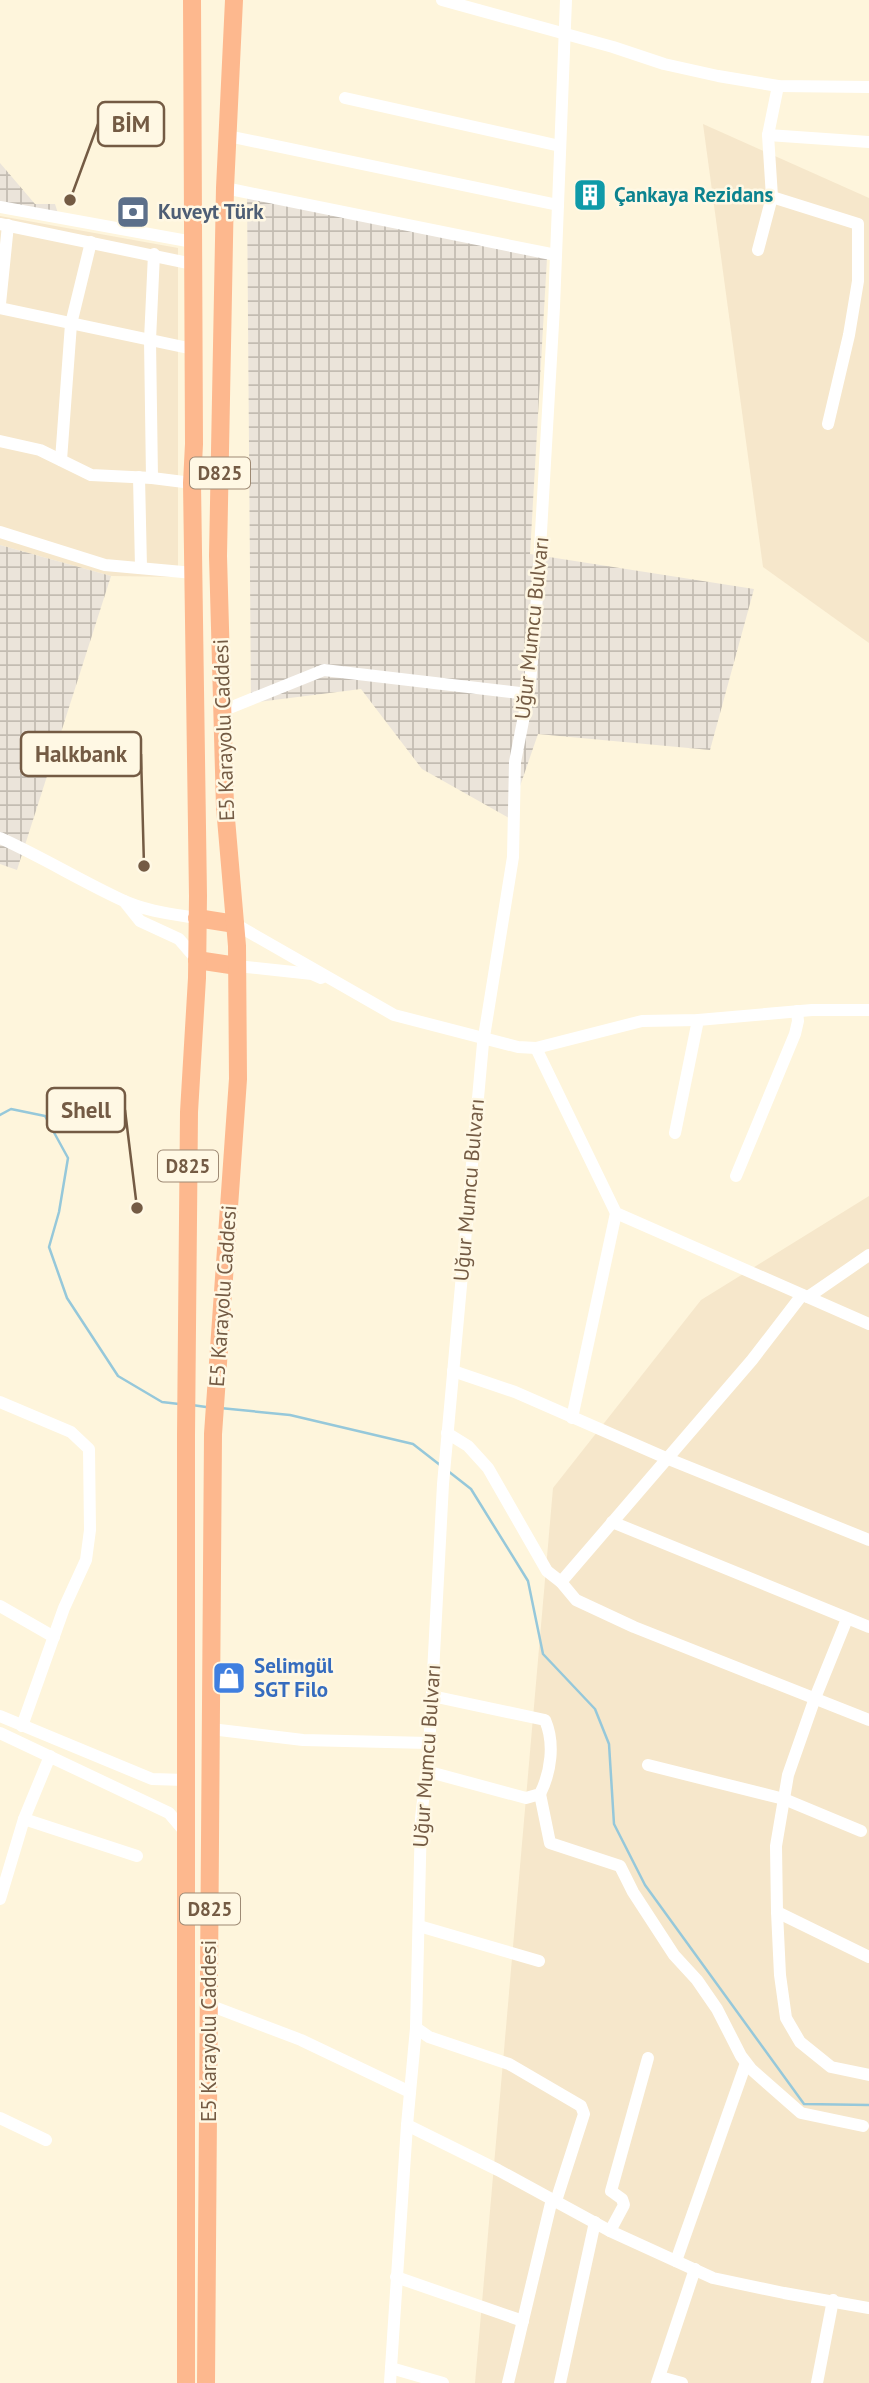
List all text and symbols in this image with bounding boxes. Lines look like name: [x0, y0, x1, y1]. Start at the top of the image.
callout: BİM: [98, 102, 164, 146]
text: BİM: [112, 109, 150, 138]
building icon: Çankaya Rezidans: [571, 176, 609, 214]
place label: Çankaya Rezidans: [614, 181, 774, 208]
bank icon: Kuveyt Türk: [114, 193, 152, 231]
place label: Kuveyt Türk: [158, 198, 264, 225]
road number: D825: [190, 458, 250, 488]
street label: Uğur Mumcu Bulvarı: [508, 535, 555, 721]
street label: E5 Karayolu Caddesi: [207, 639, 240, 822]
callout: Halkbank: [21, 732, 141, 776]
text: Halkbank: [35, 739, 128, 768]
callout: Shell: [47, 1088, 125, 1132]
text: Shell: [61, 1095, 111, 1124]
street label: Uğur Mumcu Bulvarı: [447, 1097, 490, 1283]
road number: D825: [158, 1150, 218, 1182]
street label: E5 Karayolu Caddesi: [203, 1204, 242, 1388]
place label: Selimgül SGT Filo: [254, 1652, 334, 1703]
shop icon: Selimgül SGT Filo: [210, 1659, 248, 1697]
street label: Uğur Mumcu Bulvarı: [407, 1664, 446, 1848]
road number: D825: [180, 1894, 240, 1924]
street label: E5 Karayolu Caddesi: [195, 1940, 222, 2122]

